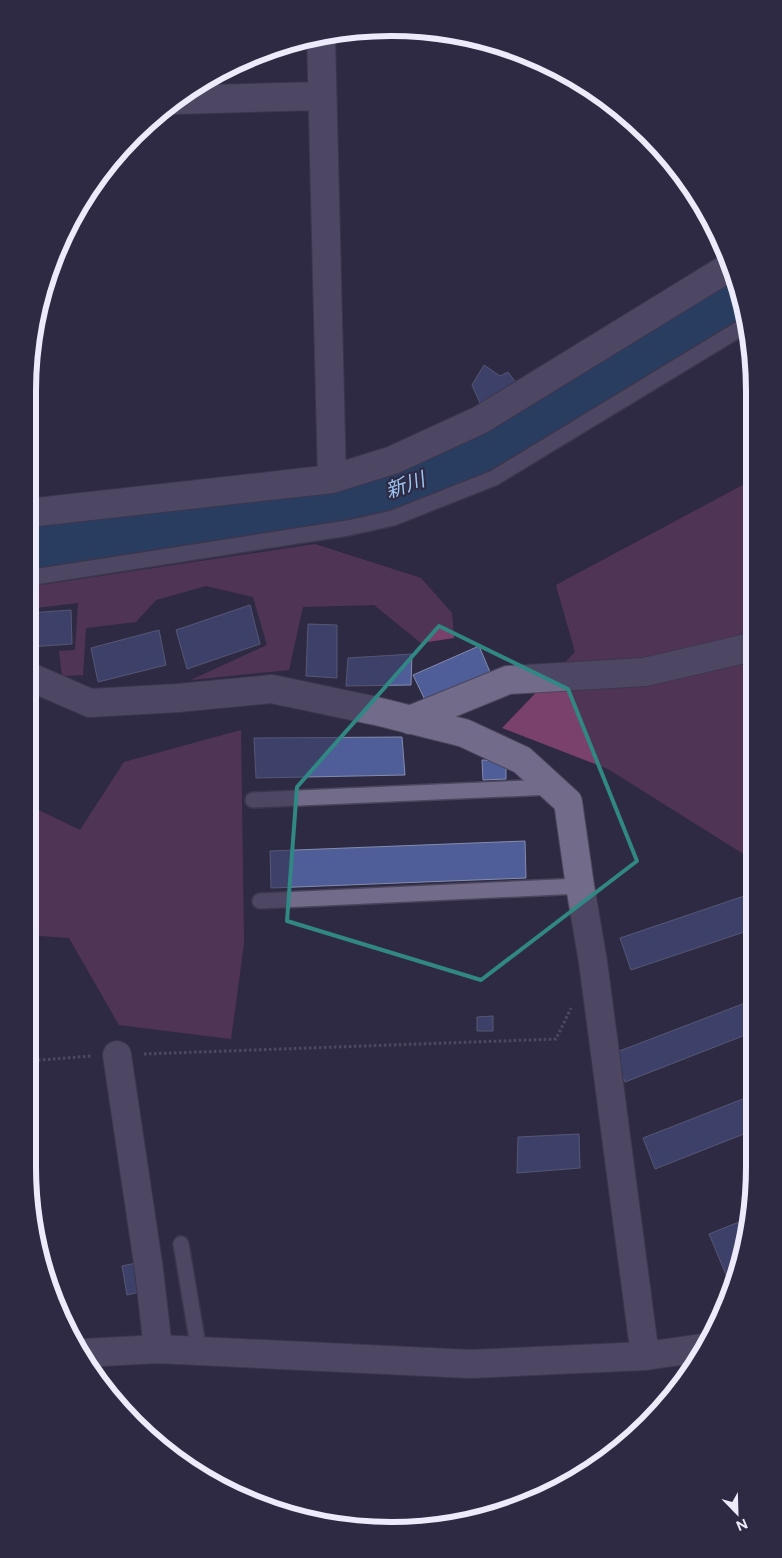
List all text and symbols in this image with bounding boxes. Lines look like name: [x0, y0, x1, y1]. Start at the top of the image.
water label: 新川: [382, 466, 430, 503]
north arrow: [712, 1488, 762, 1538]
text: N: [734, 1515, 750, 1534]

